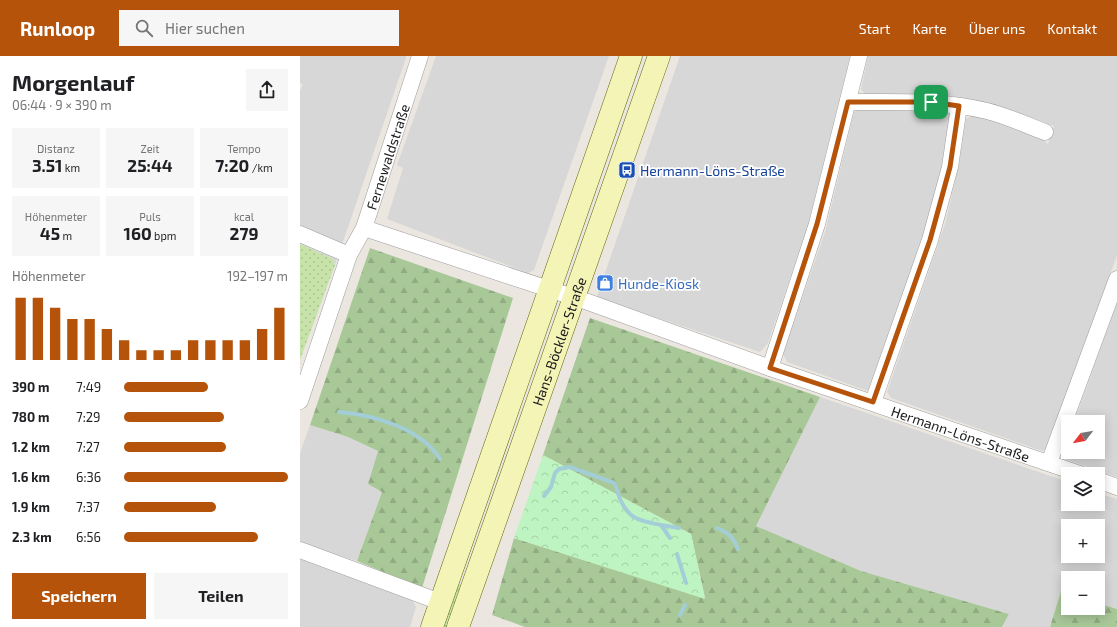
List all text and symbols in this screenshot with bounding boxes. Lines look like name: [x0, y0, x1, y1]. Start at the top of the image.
search box: [119, 10, 399, 46]
text: Runloop: [20, 17, 95, 40]
icon: search: [133, 17, 155, 39]
text: Hier suchen: [165, 19, 245, 37]
text: Start: [859, 20, 890, 37]
text: Karte: [912, 20, 947, 37]
text: Über uns: [969, 20, 1025, 37]
text: Kontakt: [1047, 20, 1097, 37]
text: Morgenlauf: [12, 69, 134, 95]
button: share: [246, 69, 288, 111]
pin: [914, 85, 948, 119]
icon: arrive: [920, 91, 942, 113]
text: 06:44 · 9 × 390 m: [12, 97, 112, 113]
street label: Fernewaldstraße: [362, 102, 412, 212]
text: Distanz: [37, 142, 75, 155]
text: Zeit: [140, 142, 160, 155]
text: Tempo: [227, 142, 261, 155]
text: 3.51: [32, 155, 62, 175]
text: 25:44: [127, 155, 173, 175]
text: 7:20: [215, 155, 249, 175]
bus stop icon: Hermann-Löns-Straße: [617, 160, 637, 180]
text: km: [62, 161, 80, 174]
text: /km: [249, 161, 273, 174]
place label: Hermann-Löns-Straße: [640, 162, 785, 179]
text: Höhenmeter: [25, 210, 87, 223]
text: Puls: [139, 210, 161, 223]
text: kcal: [234, 210, 254, 223]
text: 45: [40, 223, 60, 243]
text: 160: [124, 223, 152, 243]
text: 279: [230, 223, 258, 243]
text: m: [60, 229, 72, 242]
text: bpm: [152, 229, 176, 242]
text: Höhenmeter: [12, 268, 86, 284]
text: 192–197 m: [227, 268, 288, 284]
shop icon: Hunde-Kiosk: [595, 273, 615, 293]
street label: Hans-Böckler-Straße: [528, 274, 589, 408]
place label: Hunde-Kiosk: [618, 275, 699, 292]
text: 390 m: [12, 379, 50, 395]
text: 7:49: [76, 379, 101, 395]
street label: Hermann-Löns-Straße: [889, 402, 1032, 465]
text: 780 m: [12, 409, 49, 425]
text: 7:29: [76, 409, 100, 425]
north arrow: [1061, 415, 1105, 459]
map controls: [1061, 415, 1105, 615]
text: 1.2 km: [12, 439, 50, 455]
text: 7:27: [76, 439, 100, 455]
button: layers: [1061, 467, 1105, 511]
text: 1.6 km: [12, 469, 50, 485]
text: 6:36: [76, 469, 101, 485]
text: 1.9 km: [12, 499, 50, 515]
text: 7:37: [76, 499, 100, 515]
button: +: [1061, 519, 1105, 563]
text: 2.3 km: [12, 529, 52, 545]
text: 6:56: [76, 529, 101, 545]
button: −: [1061, 571, 1105, 615]
button: Speichern: [12, 573, 146, 619]
button: Teilen: [154, 573, 288, 619]

